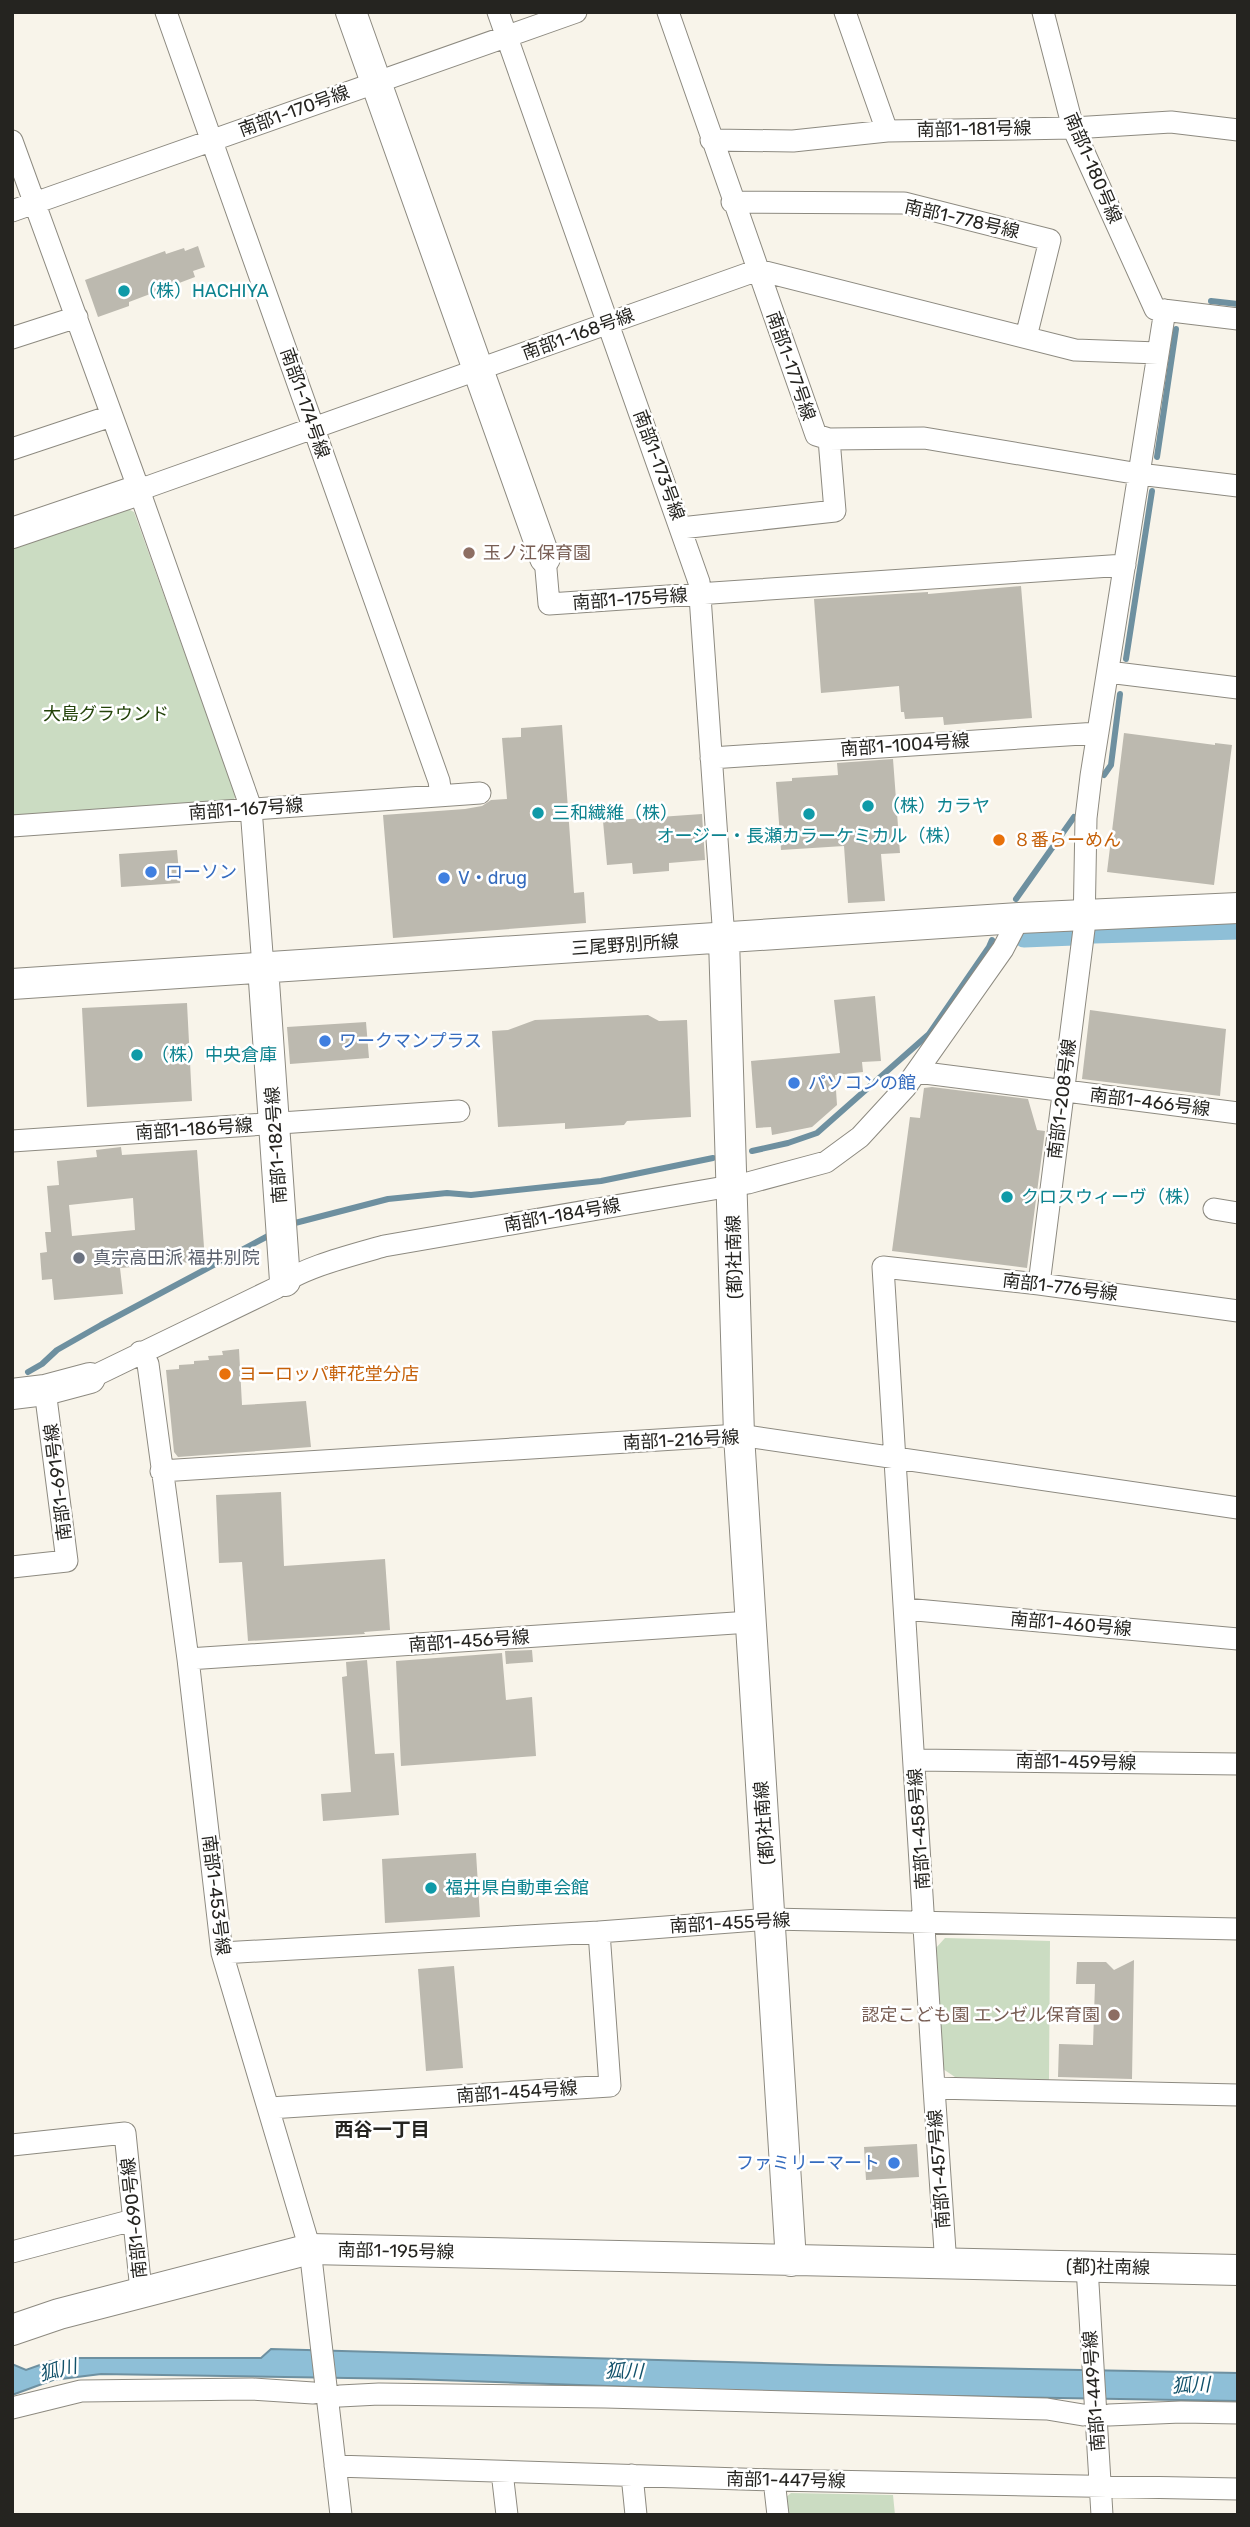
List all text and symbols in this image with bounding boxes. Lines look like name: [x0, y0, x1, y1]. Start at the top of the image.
street label: 南部1-170号線: [236, 81, 352, 141]
street label: 南部1-180号線: [1060, 109, 1126, 227]
street label: 南部1-181号線: [917, 117, 1031, 141]
street label: 南部1-778号線: [902, 195, 1022, 243]
place label: （株）HACHIYA: [138, 280, 269, 302]
marker: （株）HACHIYA: [116, 283, 132, 299]
street label: 南部1-168号線: [519, 304, 637, 364]
street label: 南部1-177号線: [762, 309, 820, 423]
street label: 南部1-174号線: [276, 345, 334, 461]
street label: 南部1-173号線: [629, 407, 689, 523]
place label: 玉ノ江保育園: [483, 542, 591, 564]
marker: 玉ノ江保育園: [461, 545, 477, 561]
street label: 南部1-175号線: [572, 584, 688, 614]
park label: 大島グラウンド: [43, 703, 169, 725]
street label: 南部1-1004号線: [840, 730, 970, 760]
street label: 南部1-167号線: [188, 794, 304, 824]
place label: （株）カラヤ: [882, 795, 990, 817]
marker: （株）カラヤ: [860, 798, 876, 814]
place label: 三和繊維（株）: [552, 802, 678, 824]
marker: 三和繊維（株）: [530, 805, 546, 821]
marker: オージー・長瀬カラーケミカル（株）: [801, 806, 817, 822]
place label: オージー・長瀬カラーケミカル（株）: [656, 825, 962, 847]
place label: ８番らーめん: [1013, 829, 1121, 851]
marker: ８番らーめん: [991, 832, 1007, 848]
place label: ローソン: [165, 861, 237, 883]
marker: ローソン: [143, 864, 159, 880]
place label: V・drug: [458, 867, 527, 889]
marker: V・drug: [436, 870, 452, 886]
street label: 三尾野別所線: [570, 930, 680, 960]
place label: ワークマンプラス: [339, 1030, 482, 1052]
marker: ワークマンプラス: [317, 1033, 333, 1049]
street label: 南部1-208号線: [1044, 1038, 1080, 1160]
place label: （株）中央倉庫: [151, 1044, 277, 1066]
marker: （株）中央倉庫: [129, 1047, 145, 1063]
place label: パソコンの館: [808, 1072, 916, 1094]
marker: パソコンの館: [786, 1075, 802, 1091]
street label: 南部1-466号線: [1088, 1084, 1212, 1120]
street label: 南部1-182号線: [261, 1086, 291, 1204]
street label: 南部1-186号線: [134, 1114, 254, 1144]
place label: クロスウィーヴ（株）: [1021, 1186, 1201, 1208]
marker: クロスウィーヴ（株）: [999, 1189, 1015, 1205]
street label: 南部1-184号線: [502, 1194, 622, 1236]
street label: (都)社南線: [722, 1215, 746, 1299]
place label: 真宗高田派 福井別院: [93, 1247, 259, 1269]
marker: 真宗高田派 福井別院: [71, 1250, 87, 1266]
street label: 南部1-776号線: [1001, 1269, 1119, 1305]
place label: ヨーロッパ軒花堂分店: [239, 1363, 419, 1385]
marker: ヨーロッパ軒花堂分店: [217, 1366, 233, 1382]
street label: 南部1-691号線: [40, 1422, 76, 1542]
street label: 南部1-216号線: [622, 1426, 740, 1454]
street label: 南部1-460号線: [1009, 1608, 1133, 1640]
street label: 南部1-456号線: [408, 1626, 530, 1656]
street label: 南部1-459号線: [1015, 1750, 1137, 1774]
street label: 南部1-458号線: [904, 1768, 934, 1890]
street label: (都)社南線: [750, 1780, 778, 1866]
street label: 南部1-453号線: [198, 1834, 234, 1956]
place label: 福井県自動車会館: [445, 1877, 589, 1899]
marker: 福井県自動車会館: [423, 1880, 439, 1896]
street label: 南部1-455号線: [669, 1909, 791, 1937]
place label: 認定こども園 エンゼル保育園: [862, 2004, 1100, 2026]
marker: 認定こども園 エンゼル保育園: [1106, 2007, 1122, 2023]
street label: 南部1-454号線: [456, 2077, 578, 2107]
street label: 南部1-457号線: [924, 2109, 954, 2229]
district label: 西谷一丁目: [334, 2118, 430, 2141]
place label: ファミリーマート: [736, 2152, 880, 2174]
marker: ファミリーマート: [886, 2155, 902, 2171]
street label: 南部1-690号線: [117, 2156, 151, 2280]
street label: 南部1-195号線: [337, 2239, 455, 2263]
street label: (都)社南線: [1066, 2255, 1150, 2279]
street label: 南部1-449号線: [1079, 2330, 1109, 2452]
water label: 狐川: [37, 2354, 81, 2385]
water label: 狐川: [605, 2359, 645, 2383]
water label: 狐川: [1172, 2373, 1212, 2397]
street label: 南部1-447号線: [726, 2468, 846, 2492]

